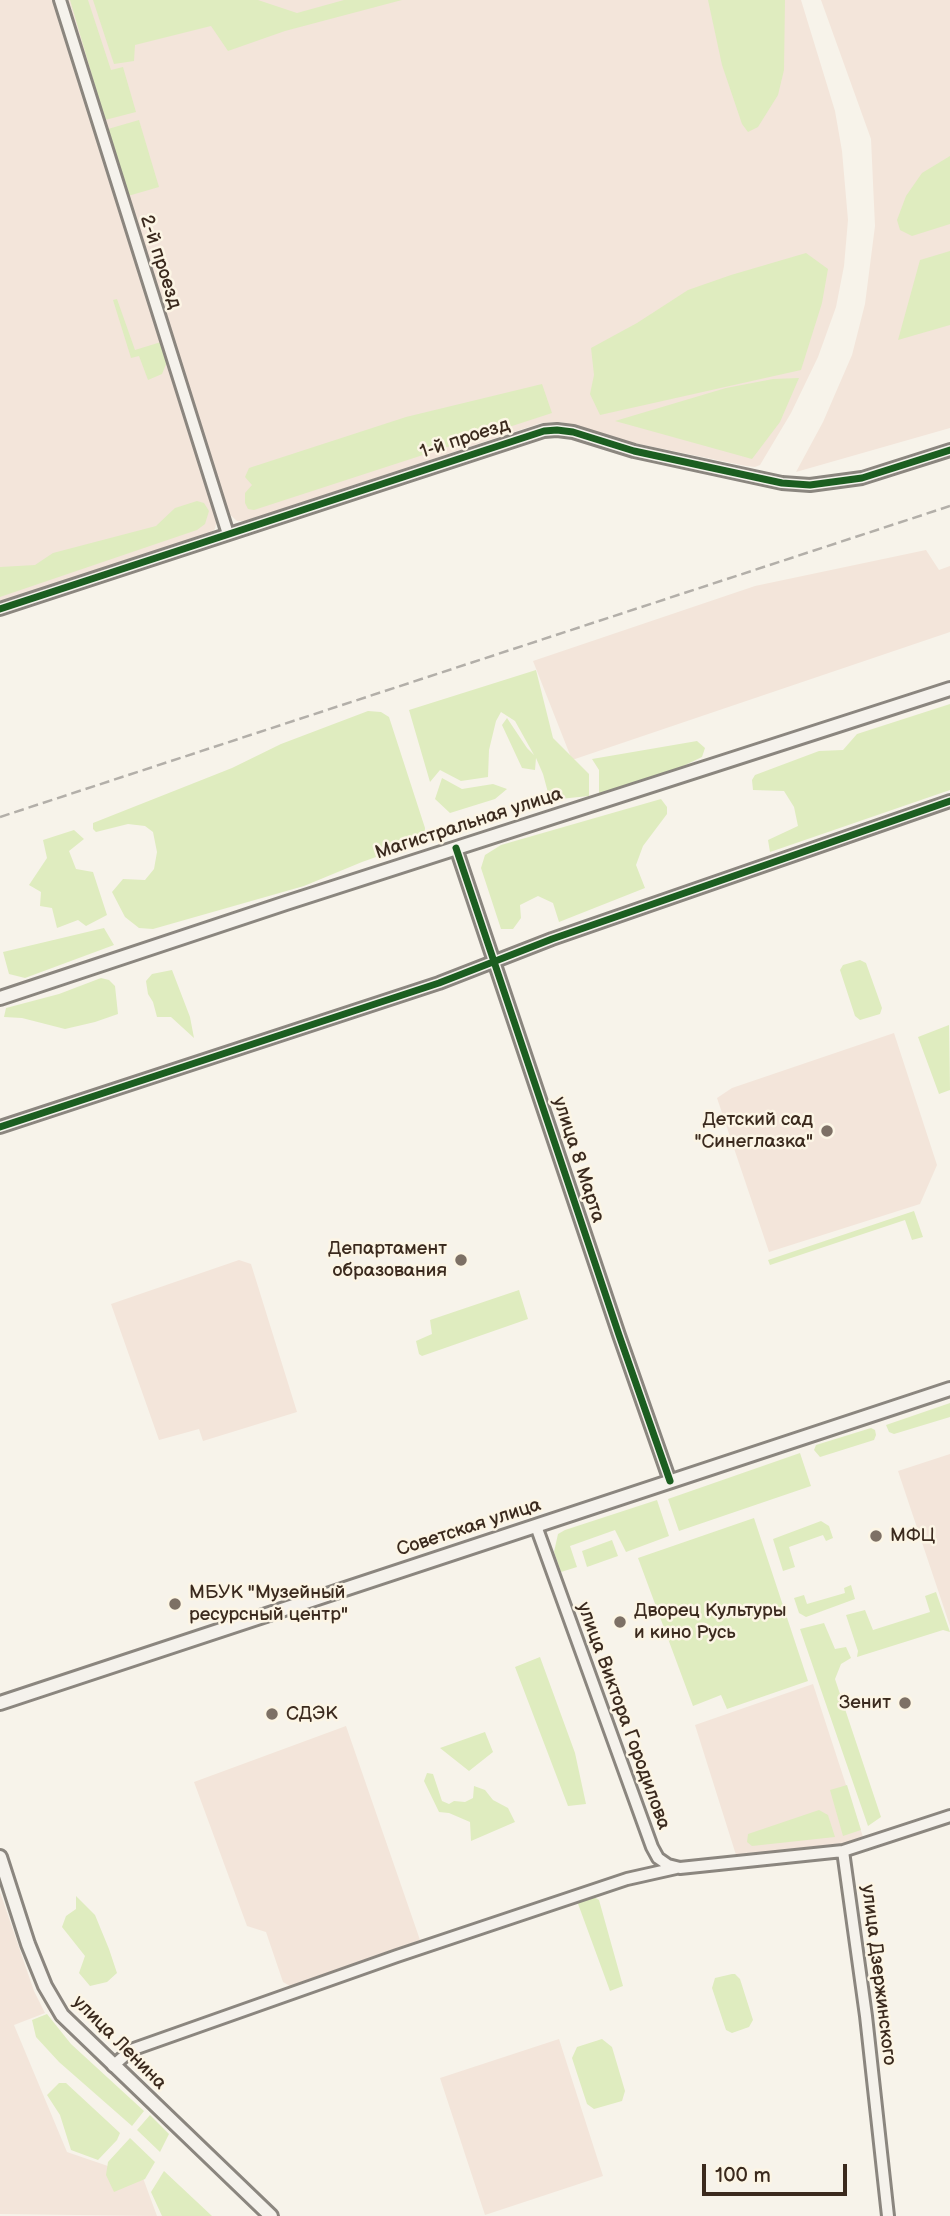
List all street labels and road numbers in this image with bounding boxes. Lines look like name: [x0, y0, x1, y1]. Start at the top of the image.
street label: 2-й проезд: [134, 212, 186, 312]
street label: 1-й проезд: [417, 414, 513, 464]
street label: Магистральная улица: [372, 783, 566, 865]
street label: улица 8 Марта: [547, 1094, 609, 1226]
street label: Советская улица: [394, 1494, 544, 1562]
street label: улица Виктора Городилова: [571, 1599, 675, 1833]
street label: улица Дзержинского: [856, 1883, 900, 2067]
street label: улица Ленина: [67, 1991, 171, 2095]

